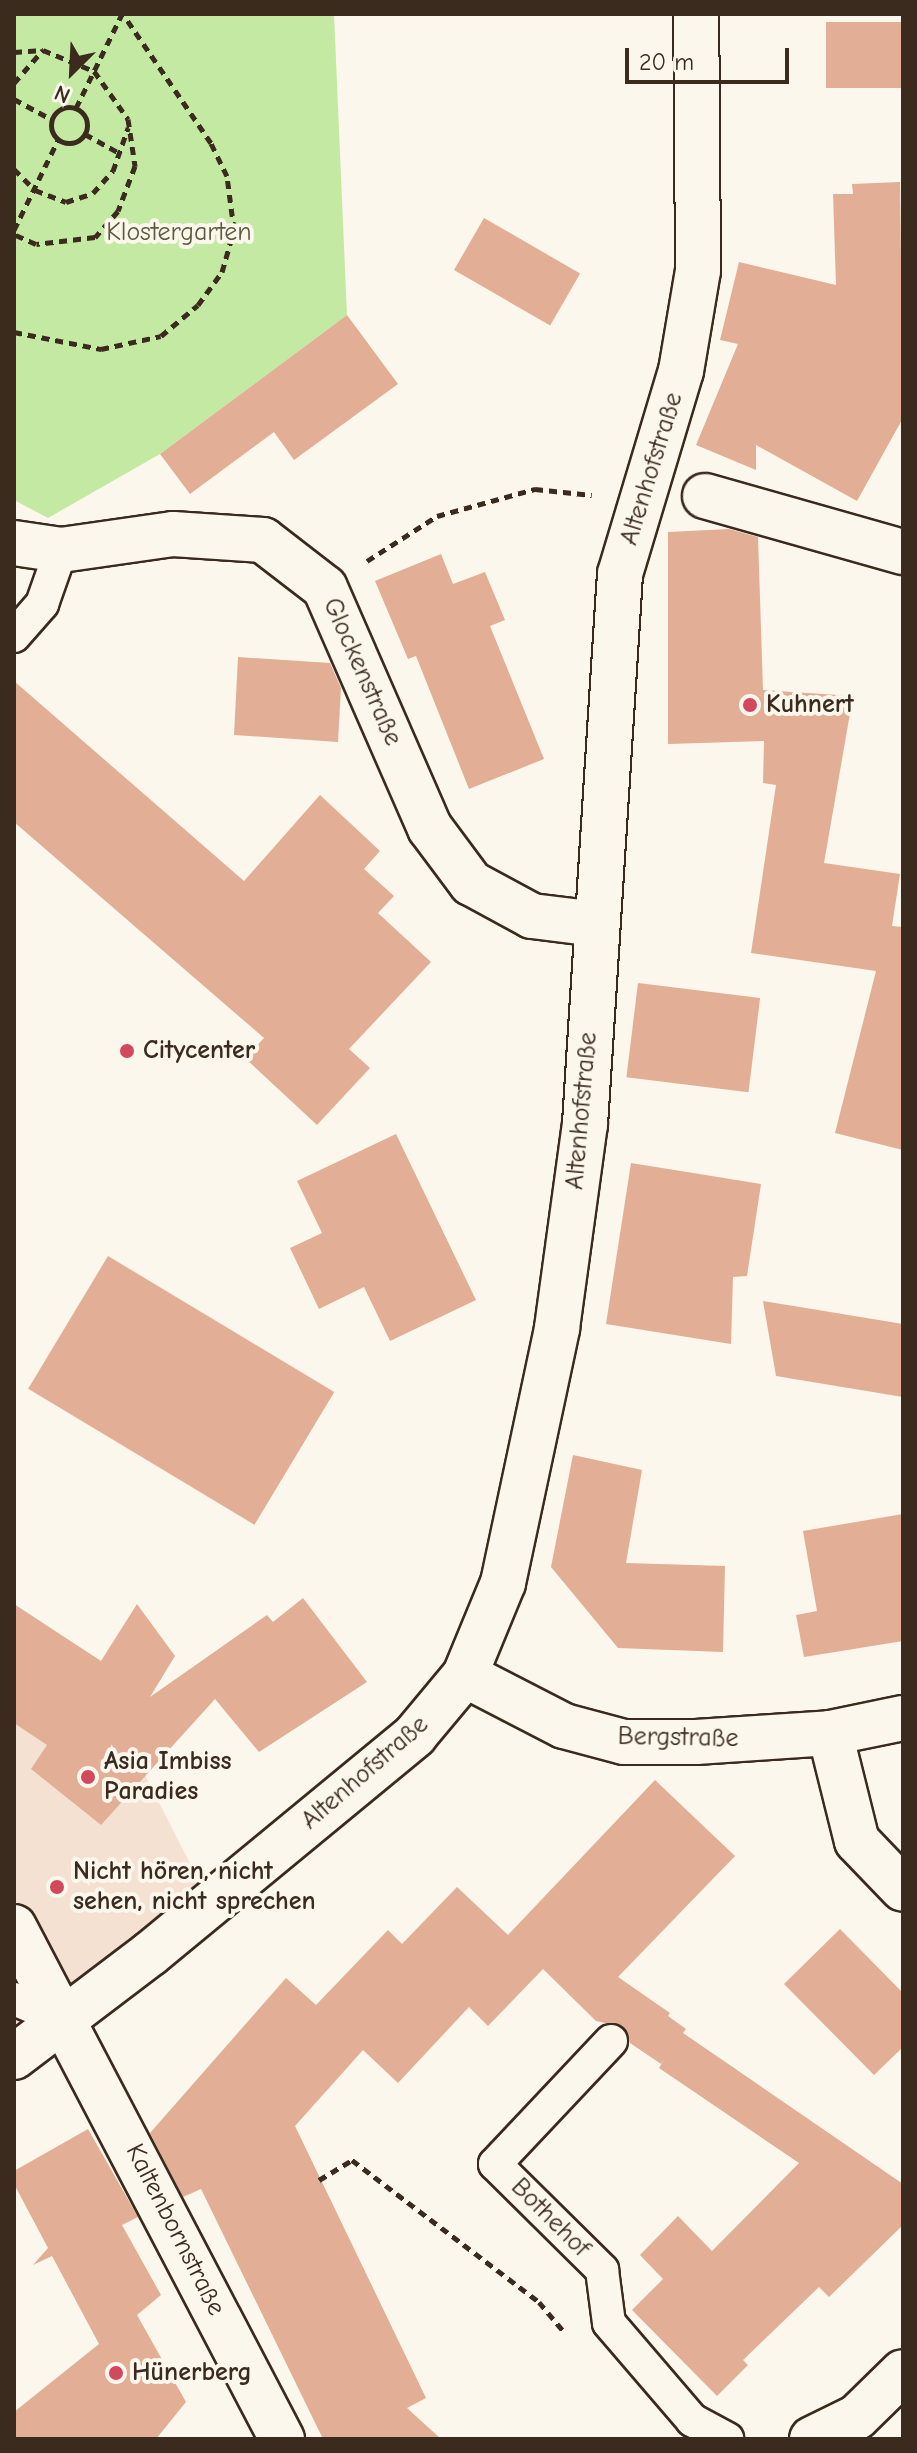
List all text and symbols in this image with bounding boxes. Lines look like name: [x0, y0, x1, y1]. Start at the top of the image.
north arrow: [32, 32, 112, 112]
scale bar: [629, 32, 793, 82]
text: 20 m: [639, 48, 694, 76]
text: N: [50, 79, 74, 109]
park label: Klostergarten: [106, 217, 252, 249]
street label: Altenhofstraße: [614, 389, 690, 549]
street label: Glockenstraße: [316, 593, 408, 751]
place label: Kuhnert: [766, 689, 854, 721]
marker: Kuhnert: [741, 696, 759, 714]
street label: Altenhofstraße: [560, 1031, 604, 1191]
place label: Citycenter: [143, 1035, 255, 1067]
marker: Citycenter: [118, 1042, 136, 1060]
street label: Altenhofstraße: [295, 1709, 435, 1837]
street label: Bergstraße: [617, 1721, 739, 1755]
place label: Asia Imbiss Paradies: [104, 1746, 231, 1808]
marker: Asia Imbiss Paradies: [79, 1768, 97, 1786]
place label: Nicht hören, nicht sehen, nicht sprechen: [73, 1856, 316, 1918]
marker: Nicht hören, nicht sehen, nicht sprechen: [48, 1878, 66, 1896]
street label: Kaltenbornstraße: [118, 2139, 232, 2321]
street label: Bothehof: [504, 2172, 596, 2264]
place label: Hünerberg: [132, 2357, 252, 2389]
marker: Hünerberg: [107, 2364, 125, 2382]

